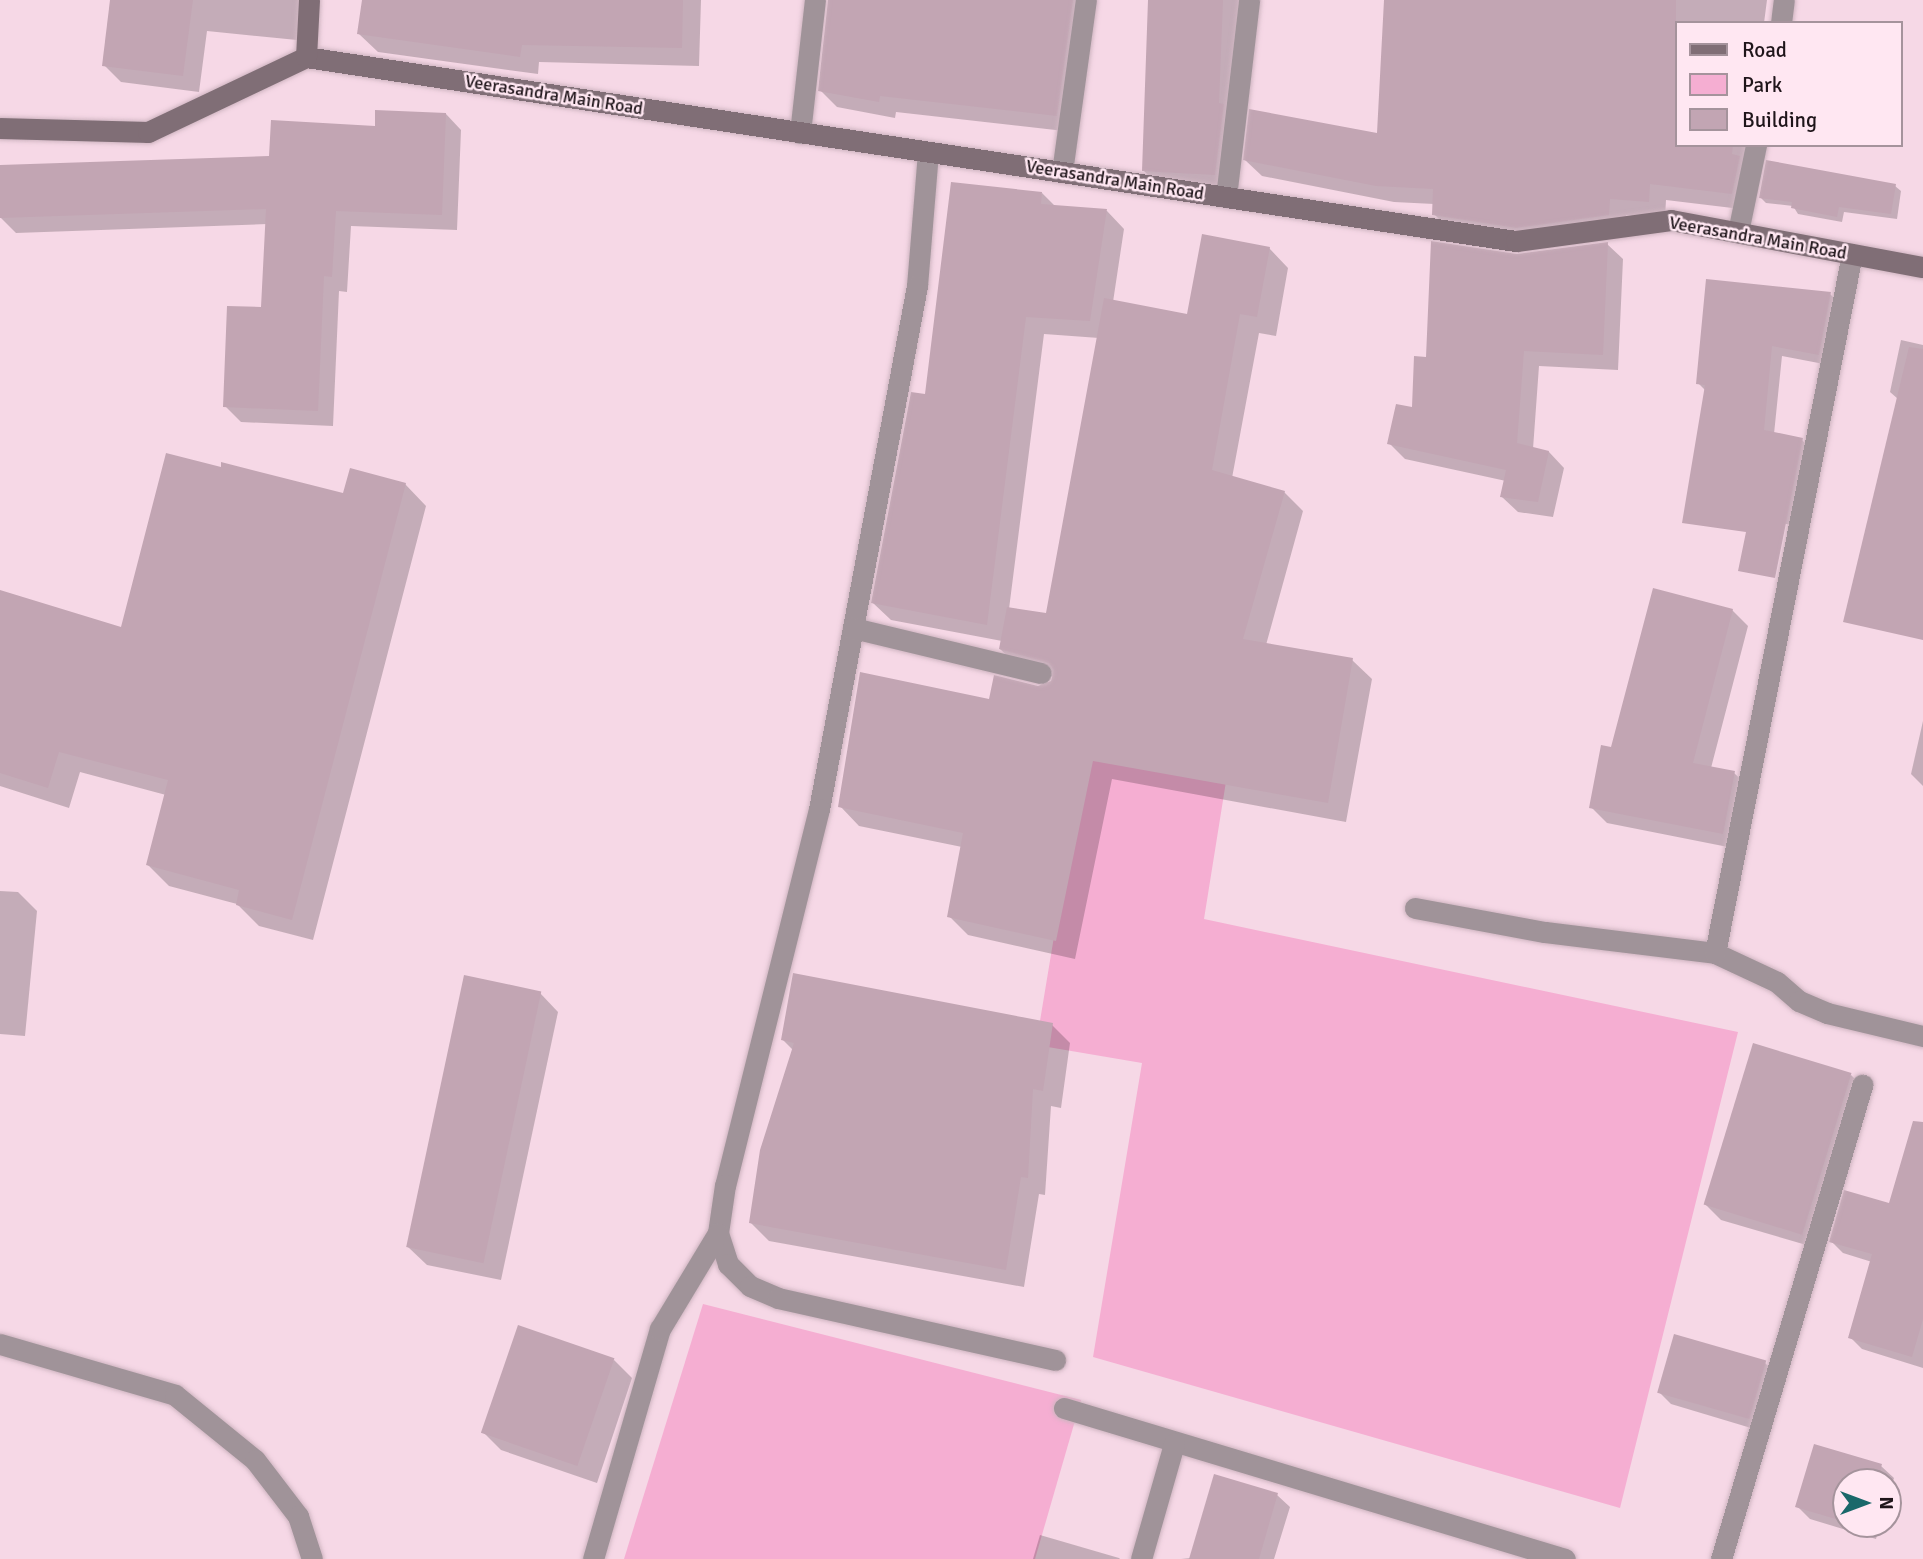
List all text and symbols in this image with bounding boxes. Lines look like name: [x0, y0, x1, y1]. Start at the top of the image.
legend: [1674, 21, 1902, 147]
text: Road: [1742, 37, 1787, 63]
street label: Veerasandra Main Road: [463, 70, 645, 120]
text: Park: [1742, 72, 1782, 98]
text: Building: [1742, 107, 1817, 133]
street label: Veerasandra Main Road: [1024, 155, 1206, 205]
street label: Veerasandra Main Road: [1668, 212, 1848, 264]
north arrow: [1832, 1468, 1902, 1538]
text: N: [1874, 1496, 1898, 1510]

